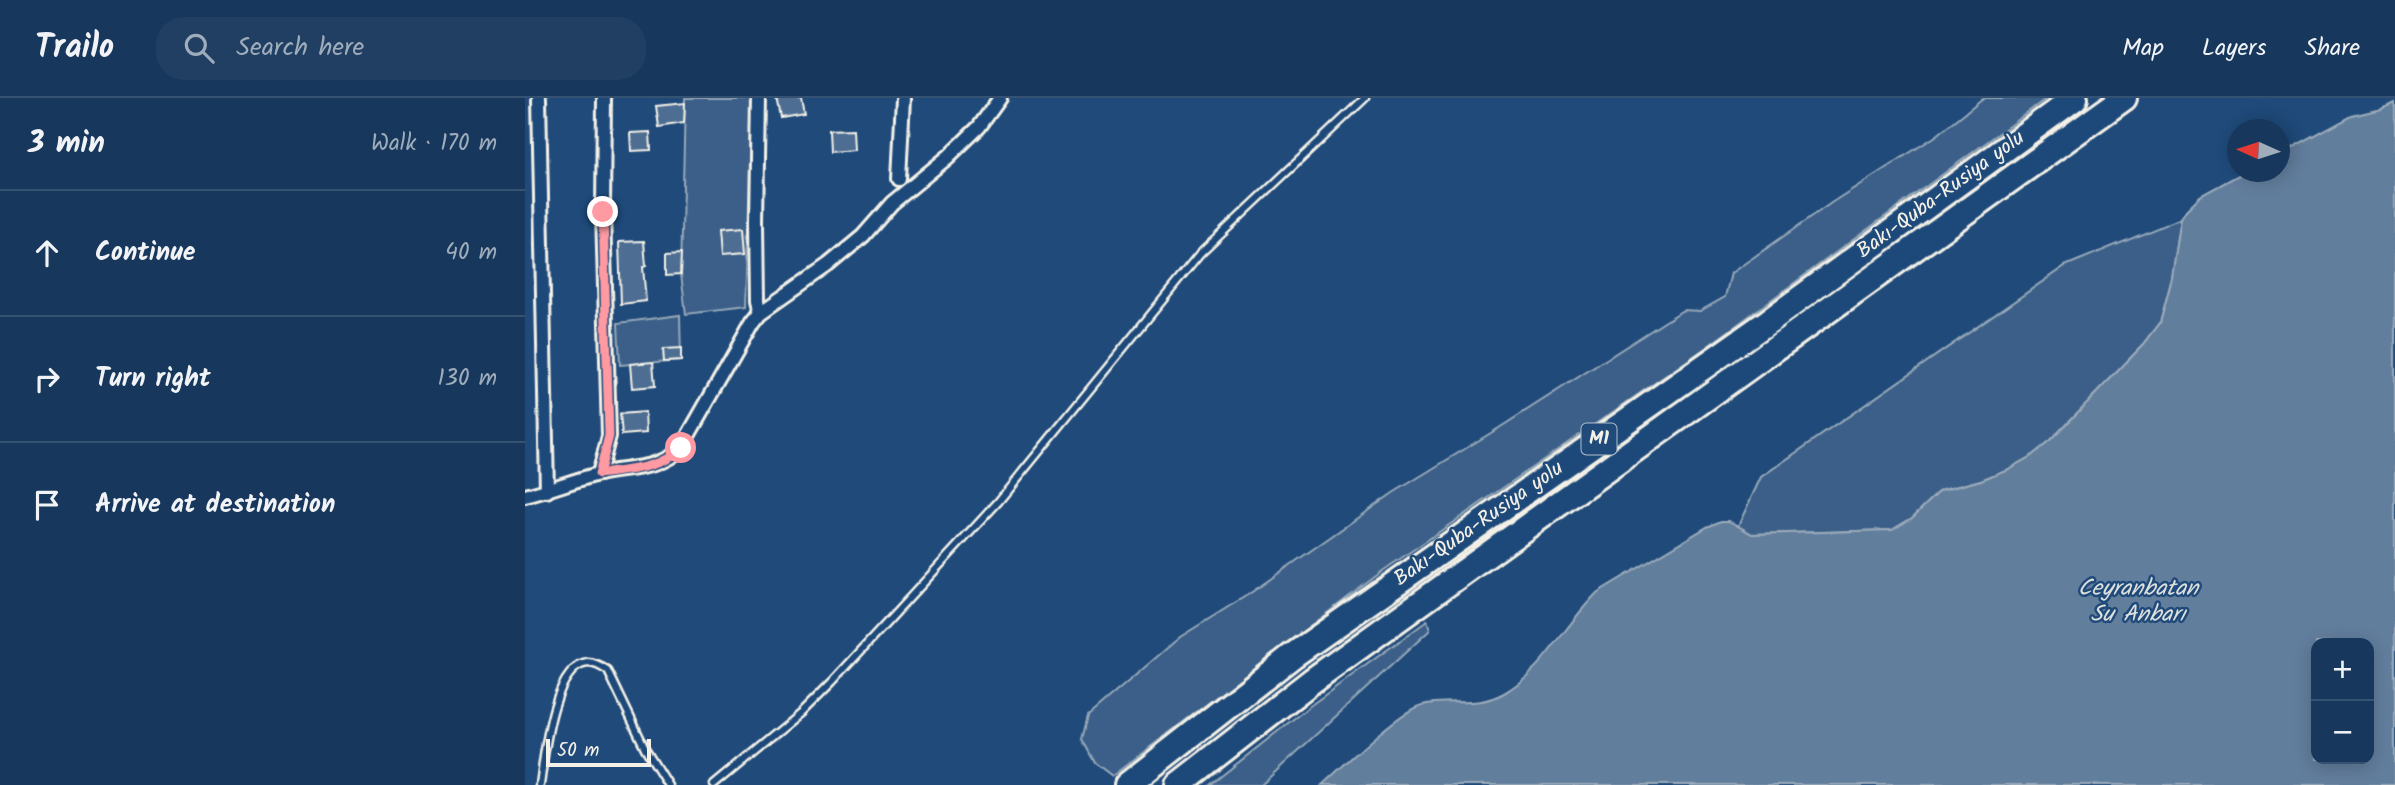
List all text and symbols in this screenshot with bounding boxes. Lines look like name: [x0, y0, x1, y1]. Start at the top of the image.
search box: [156, 17, 646, 80]
text: Trailo: [35, 22, 114, 75]
text: Search here: [236, 27, 364, 69]
icon: search: [180, 29, 218, 67]
text: Map: [2122, 29, 2164, 68]
text: Layers: [2202, 29, 2266, 68]
text: Share: [2304, 29, 2360, 68]
north arrow: [2227, 119, 2290, 182]
text: 3 min: [28, 120, 105, 168]
street label: Bakı-Quba-Rusiya yolu: [1850, 122, 2032, 268]
text: Walk · 170 m: [371, 126, 497, 162]
route end: [587, 196, 618, 227]
text: Continue: [95, 232, 196, 274]
icon: ahead: [28, 234, 66, 272]
text: 40 m: [445, 235, 497, 271]
text: Turn right: [95, 358, 211, 400]
icon: right: [28, 360, 66, 398]
text: 130 m: [438, 361, 497, 397]
road number: M1: [1581, 424, 1617, 454]
route start: [665, 432, 696, 463]
street label: Bakı-Quba-Rusiya yolu: [1387, 453, 1571, 595]
text: Arrive at destination: [95, 484, 335, 526]
icon: arrive: [28, 486, 66, 524]
water label: Ceyranbatan Su Anbarı: [2078, 571, 2200, 633]
map controls: [2311, 638, 2374, 764]
button: +: [2311, 638, 2374, 701]
button: −: [2311, 701, 2374, 764]
scale bar: [546, 736, 651, 768]
text: 50 m: [557, 736, 599, 766]

